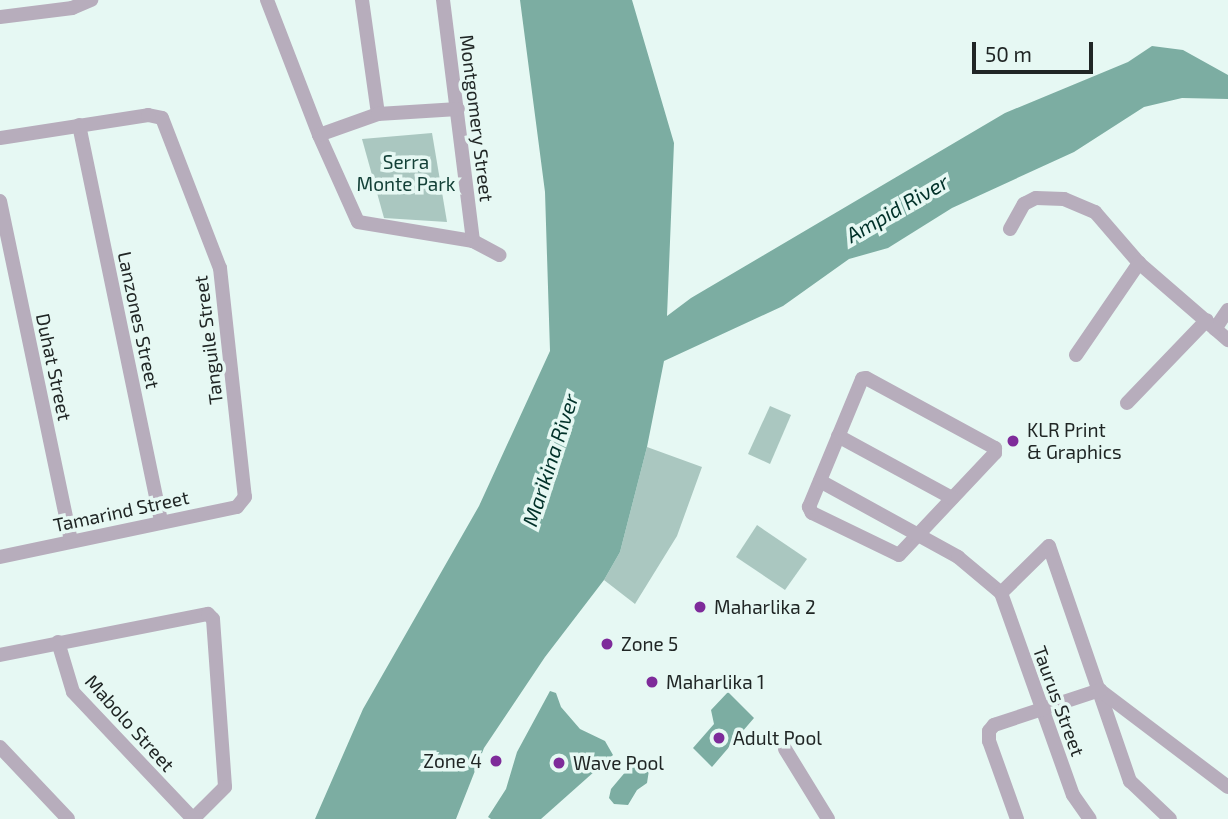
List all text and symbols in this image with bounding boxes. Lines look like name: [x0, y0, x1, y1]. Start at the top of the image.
scale bar: [976, 28, 1097, 72]
street label: Montgomery Street: [455, 33, 499, 203]
text: 50 m: [985, 41, 1032, 66]
park label: Serra Monte Park: [356, 151, 456, 195]
water label: Ampid River: [841, 169, 953, 247]
street label: Lanzones Street: [113, 249, 165, 391]
street label: Tanguile Street: [189, 274, 227, 406]
street label: Duhat Street: [31, 311, 77, 423]
water label: Marikina River: [517, 391, 583, 529]
place label: KLR Print & Graphics: [1027, 419, 1122, 463]
marker: KLR Print & Graphics: [1005, 433, 1021, 449]
street label: Tamarind Street: [51, 485, 191, 537]
place label: Maharlika 2: [714, 596, 816, 618]
marker: Maharlika 2: [692, 599, 708, 615]
place label: Zone 5: [621, 633, 678, 655]
marker: Zone 5: [599, 636, 615, 652]
street label: Taurus Street: [1029, 643, 1089, 759]
street label: Mabolo Street: [81, 670, 179, 776]
place label: Maharlika 1: [666, 671, 764, 693]
marker: Maharlika 1: [644, 674, 660, 690]
place label: Adult Pool: [733, 727, 822, 749]
marker: Adult Pool: [711, 730, 727, 746]
place label: Zone 4: [423, 750, 482, 772]
place label: Wave Pool: [573, 752, 664, 774]
marker: Zone 4: [488, 753, 504, 769]
marker: Wave Pool: [551, 755, 567, 771]

